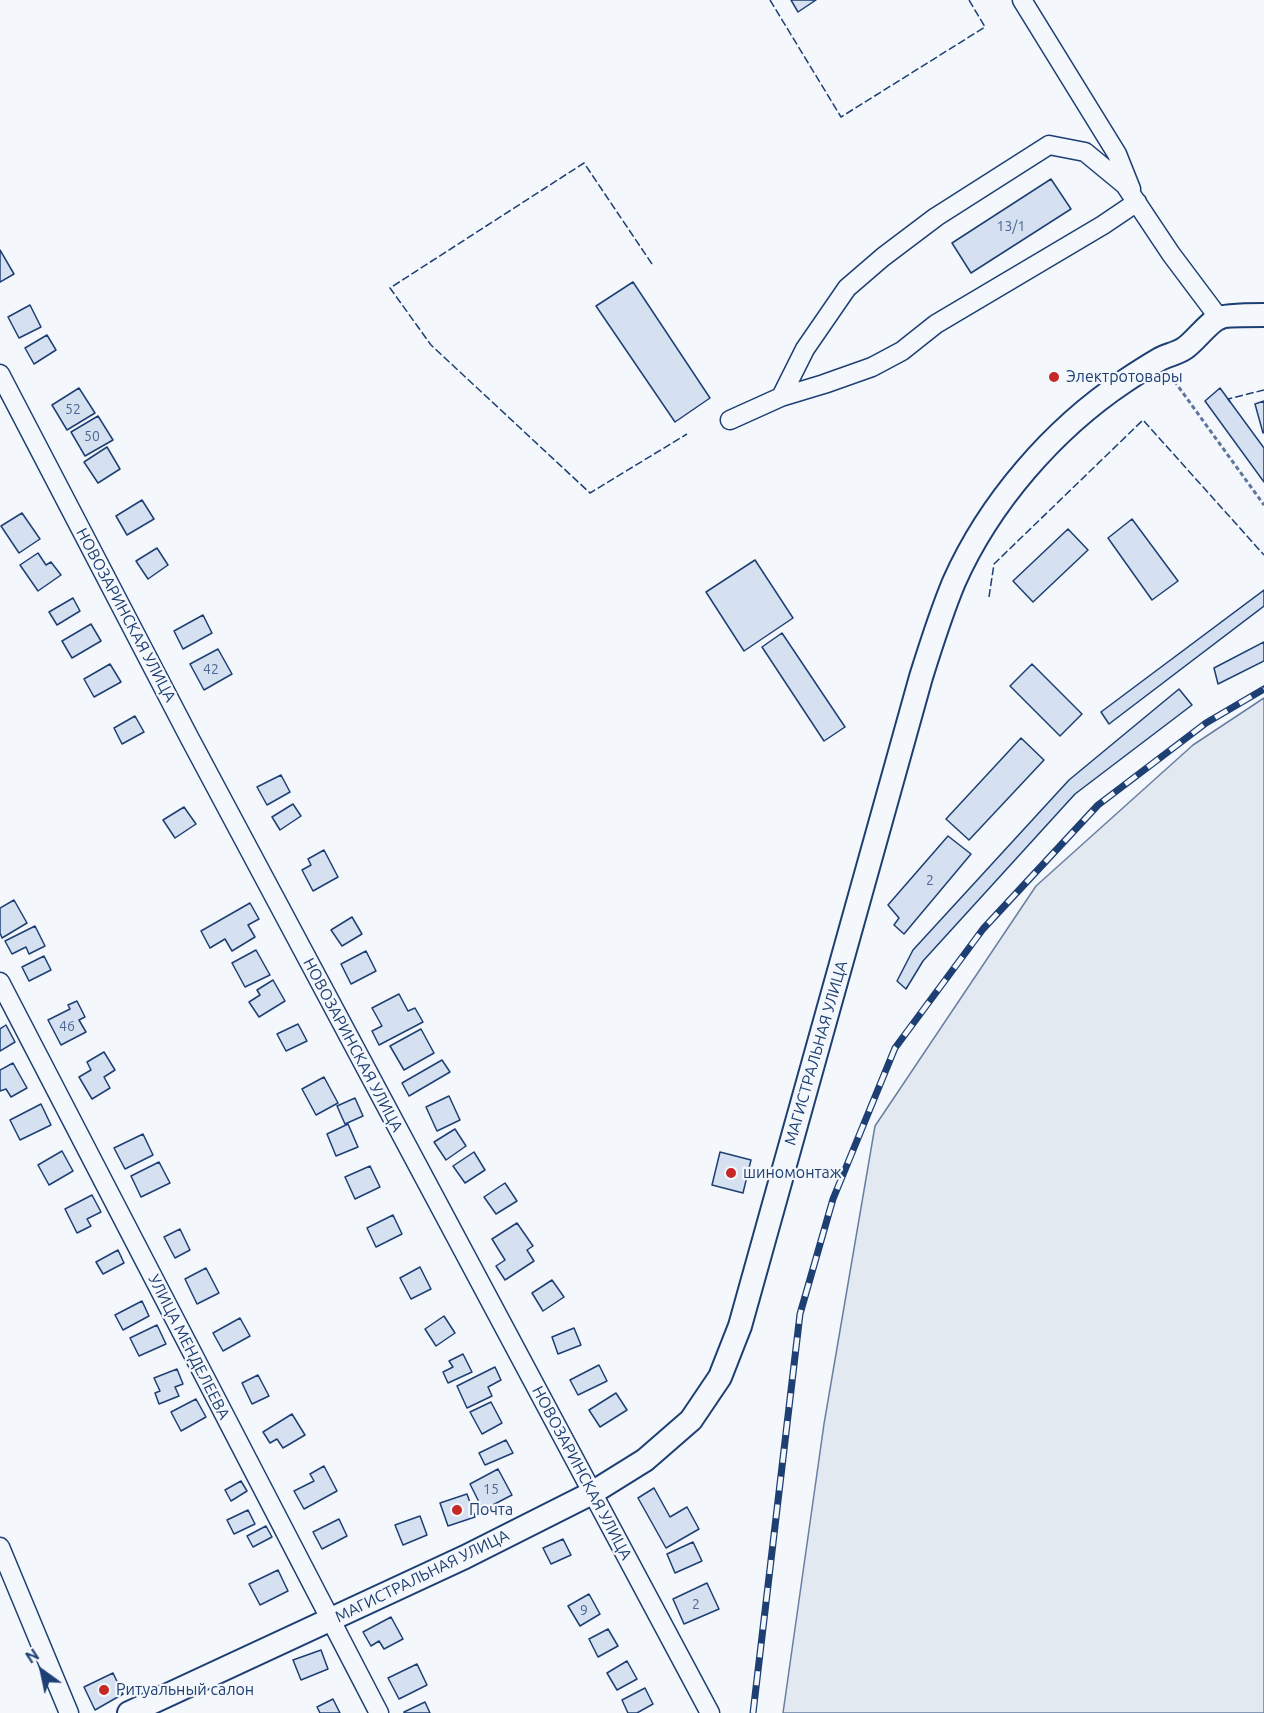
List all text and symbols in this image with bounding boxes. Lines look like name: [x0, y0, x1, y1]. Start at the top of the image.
house number: 13/1: [997, 218, 1025, 234]
place label: Электротовары: [1066, 367, 1183, 387]
marker: Электротовары: [1047, 370, 1061, 384]
house number: 52: [65, 401, 81, 417]
house number: 50: [84, 428, 100, 444]
street label: НОВОЗАРИНСКАЯ УЛИЦА: [72, 525, 180, 705]
house number: 42: [203, 661, 219, 677]
house number: 2: [926, 872, 934, 888]
street label: НОВОЗАРИНСКАЯ УЛИЦА: [299, 955, 407, 1135]
street label: МАГИСТРАЛЬНАЯ УЛИЦА: [780, 958, 852, 1148]
house number: 46: [59, 1018, 75, 1034]
place label: шиномонтаж: [743, 1163, 842, 1183]
marker: шиномонтаж: [724, 1166, 738, 1180]
street label: УЛИЦА МЕНДЕЛЕЕВА: [144, 1271, 234, 1423]
street label: НОВОЗАРИНСКАЯ УЛИЦА: [528, 1383, 636, 1563]
house number: 15: [483, 1481, 499, 1497]
place label: Почта: [469, 1500, 513, 1520]
marker: Почта: [450, 1503, 464, 1517]
street label: МАГИСТРАЛЬНАЯ УЛИЦА: [332, 1525, 512, 1627]
house number: 2: [692, 1596, 700, 1612]
house number: 9: [580, 1602, 588, 1618]
north arrow: [12, 1641, 72, 1701]
text: N: [22, 1645, 42, 1667]
place label: Ритуальный салон: [116, 1680, 254, 1700]
marker: Ритуальный салон: [97, 1683, 111, 1697]

